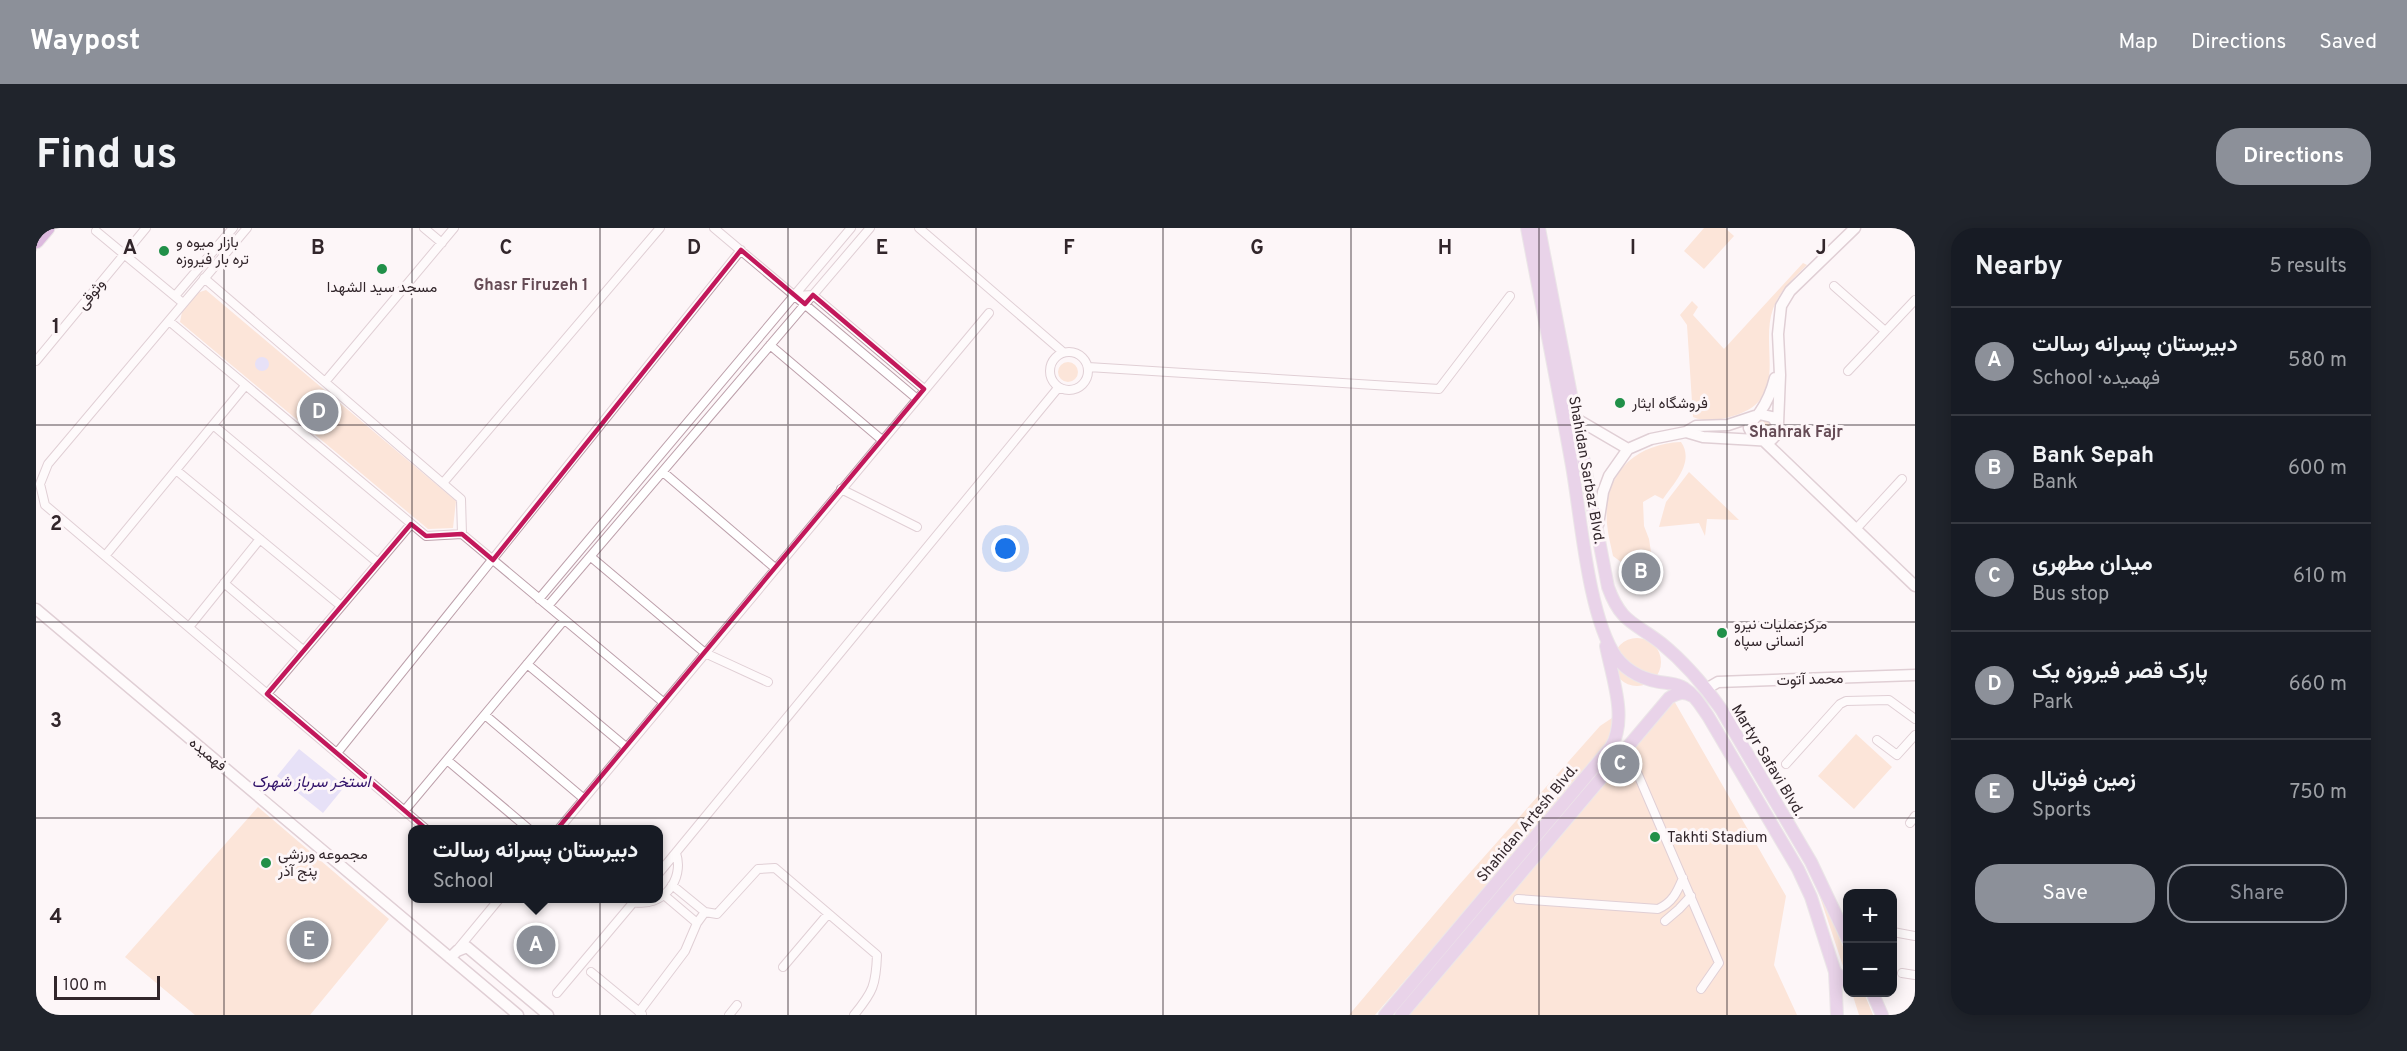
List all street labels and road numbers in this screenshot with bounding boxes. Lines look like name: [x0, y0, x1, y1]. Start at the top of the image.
street label: وثوقی: [74, 276, 110, 314]
street label: Shahidan Sarbaz Blvd.: [1563, 395, 1608, 546]
street label: محمد آتوت: [1776, 670, 1844, 691]
street label: Martyr Safavi Blvd.: [1726, 702, 1807, 820]
street label: فهمیده: [184, 734, 230, 776]
street label: Shahidan Artesh Blvd.: [1473, 761, 1583, 887]

